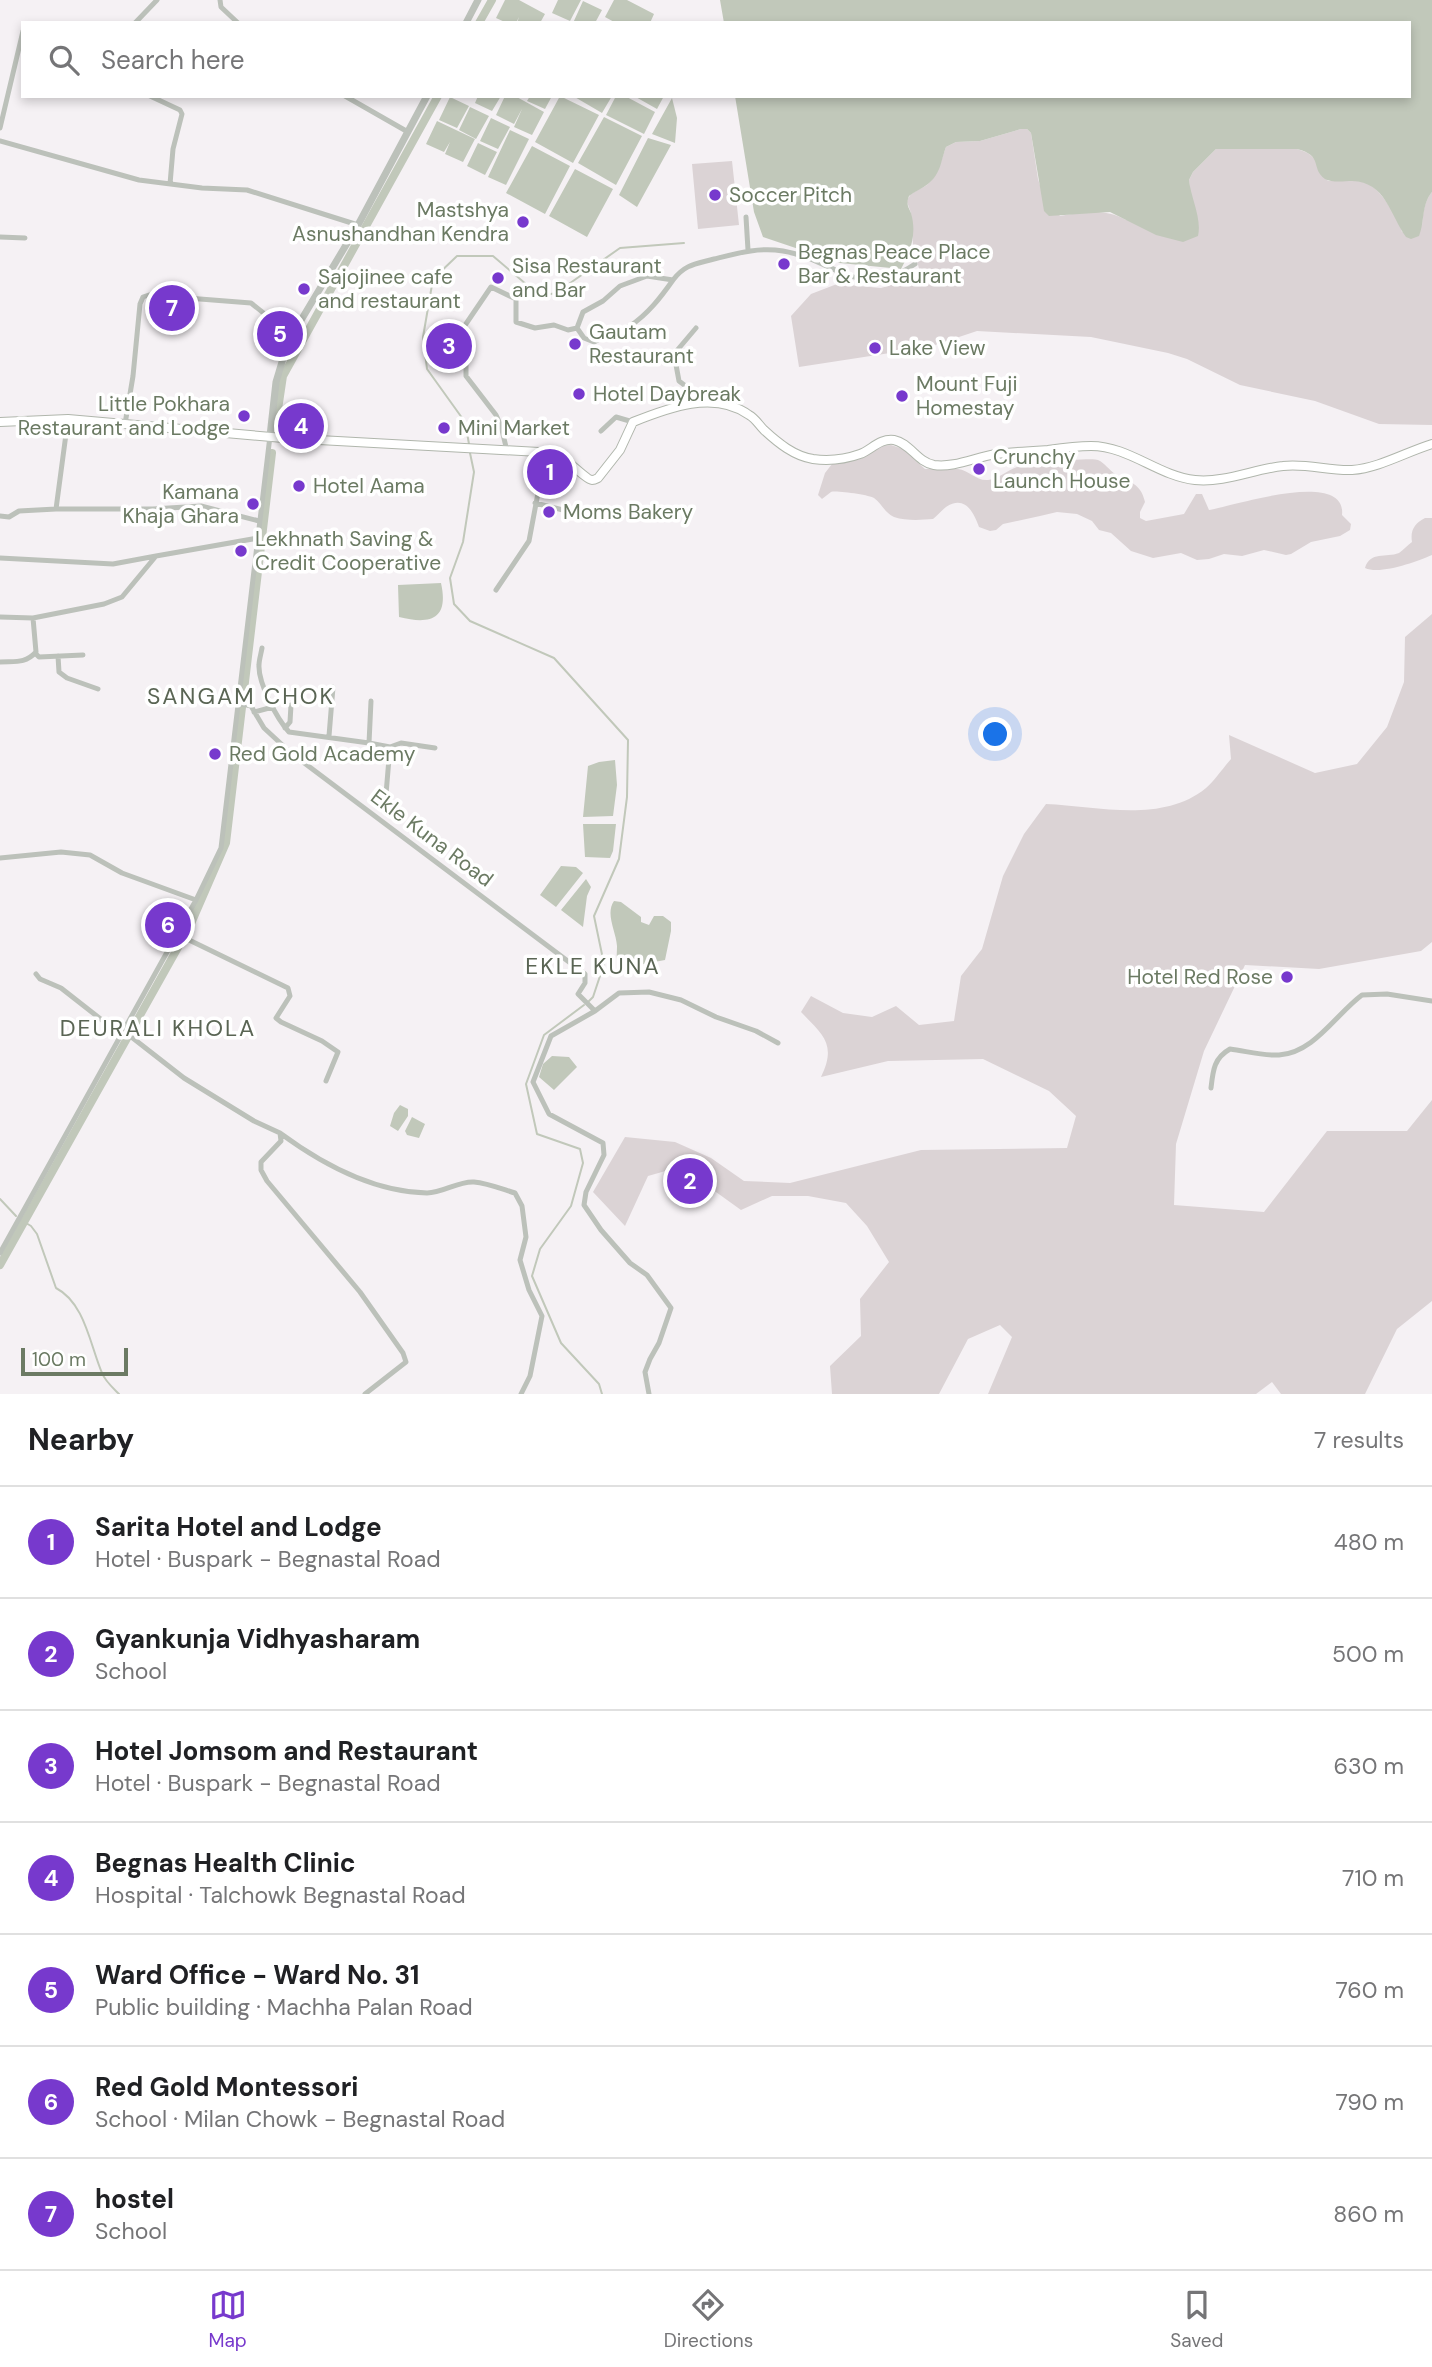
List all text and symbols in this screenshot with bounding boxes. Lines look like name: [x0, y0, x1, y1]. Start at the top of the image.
search box: [21, 21, 1411, 98]
icon: search: [45, 41, 83, 79]
text: Search here: [101, 43, 244, 77]
place label: Soccer Pitch: [729, 181, 852, 209]
marker: Soccer Pitch: [707, 187, 723, 203]
place label: Mastshya Asnushandhan Kendra: [292, 196, 509, 248]
marker: Mastshya Asnushandhan Kendra: [515, 214, 531, 230]
place label: Begnas Peace Place Bar & Restaurant: [798, 238, 991, 290]
place label: Sisa Restaurant and Bar: [512, 252, 662, 304]
marker: Begnas Peace Place Bar & Restaurant: [776, 256, 792, 272]
place label: Sajojinee cafe and restaurant: [318, 263, 461, 315]
marker: Sisa Restaurant and Bar: [490, 270, 506, 286]
marker: Sajojinee cafe and restaurant: [296, 281, 312, 297]
pin: 7: [149, 282, 195, 334]
pin: 5: [257, 308, 303, 360]
place label: Gautam Restaurant: [589, 318, 694, 370]
pin: 3: [426, 320, 472, 372]
place label: Lake View: [889, 334, 985, 362]
marker: Gautam Restaurant: [567, 336, 583, 352]
marker: Lake View: [867, 340, 883, 356]
place label: Mount Fuji Homestay: [916, 370, 1017, 422]
place label: Hotel Daybreak: [593, 380, 742, 408]
marker: Hotel Daybreak: [571, 386, 587, 402]
marker: Mount Fuji Homestay: [894, 388, 910, 404]
place label: Little Pokhara Restaurant and Lodge: [18, 390, 230, 442]
pin: 4: [278, 400, 324, 452]
marker: Little Pokhara Restaurant and Lodge: [236, 408, 252, 424]
place label: Mini Market: [458, 414, 570, 442]
marker: Mini Market: [436, 420, 452, 436]
place label: Crunchy Launch House: [993, 443, 1131, 495]
pin: 1: [527, 446, 573, 498]
marker: Crunchy Launch House: [971, 461, 987, 477]
place label: Hotel Aama: [313, 472, 425, 500]
place label: Kamana Khaja Ghara: [123, 478, 239, 530]
marker: Hotel Aama: [291, 478, 307, 494]
marker: Kamana Khaja Ghara: [245, 496, 261, 512]
place label: Moms Bakery: [563, 498, 694, 526]
marker: Moms Bakery: [541, 504, 557, 520]
place label: Lekhnath Saving & Credit Cooperative: [255, 525, 441, 577]
marker: Lekhnath Saving & Credit Cooperative: [233, 543, 249, 559]
district label: SANGAM CHOK: [147, 681, 335, 711]
your location: [978, 717, 1012, 751]
place label: Red Gold Academy: [229, 740, 416, 768]
marker: Red Gold Academy: [207, 746, 223, 762]
street label: Ekle Kuna Road: [365, 783, 499, 893]
pin: 6: [145, 899, 191, 951]
district label: EKLE KUNA: [525, 951, 661, 981]
place label: Hotel Red Rose: [1127, 963, 1273, 991]
marker: Hotel Red Rose: [1279, 969, 1295, 985]
district label: DEURALI KHOLA: [60, 1013, 256, 1043]
pin: 2: [667, 1155, 713, 1207]
scale bar: [21, 1345, 128, 1377]
text: 100 m: [32, 1347, 86, 1372]
text: Nearby: [28, 1420, 134, 1459]
text: 7 results: [1314, 1425, 1404, 1455]
text: Sarita Hotel and Lodge: [95, 1510, 382, 1544]
text: 1: [47, 1527, 55, 1557]
text: 480 m: [1334, 1527, 1404, 1557]
text: Hotel · Buspark - Begnastal Road: [95, 1544, 441, 1574]
text: Gyankunja Vidhyasharam: [95, 1622, 420, 1656]
text: 2: [44, 1639, 58, 1669]
text: 500 m: [1332, 1639, 1404, 1669]
text: School: [95, 1656, 167, 1686]
text: Hotel Jomsom and Restaurant: [95, 1734, 478, 1768]
text: 3: [44, 1751, 58, 1781]
text: 630 m: [1334, 1751, 1404, 1781]
text: Hotel · Buspark - Begnastal Road: [95, 1768, 441, 1798]
text: Begnas Health Clinic: [95, 1846, 356, 1880]
text: 4: [44, 1863, 58, 1893]
text: 710 m: [1342, 1863, 1404, 1893]
text: Hospital · Talchowk Begnastal Road: [95, 1880, 466, 1910]
text: Ward Office - Ward No. 31: [95, 1958, 419, 1992]
text: 5: [44, 1975, 58, 2005]
text: 760 m: [1336, 1975, 1404, 2005]
text: Public building · Machha Palan Road: [95, 1992, 473, 2022]
text: Red Gold Montessori: [95, 2070, 358, 2104]
text: 6: [44, 2087, 58, 2117]
text: 790 m: [1336, 2087, 1404, 2117]
text: School · Milan Chowk - Begnastal Road: [95, 2104, 505, 2134]
text: hostel: [95, 2182, 174, 2216]
text: 7: [45, 2199, 57, 2229]
text: 860 m: [1333, 2199, 1404, 2229]
text: School: [95, 2216, 167, 2246]
tab: Map: [209, 2286, 247, 2353]
tab: Directions: [664, 2286, 753, 2353]
tab: Saved: [1170, 2286, 1223, 2353]

